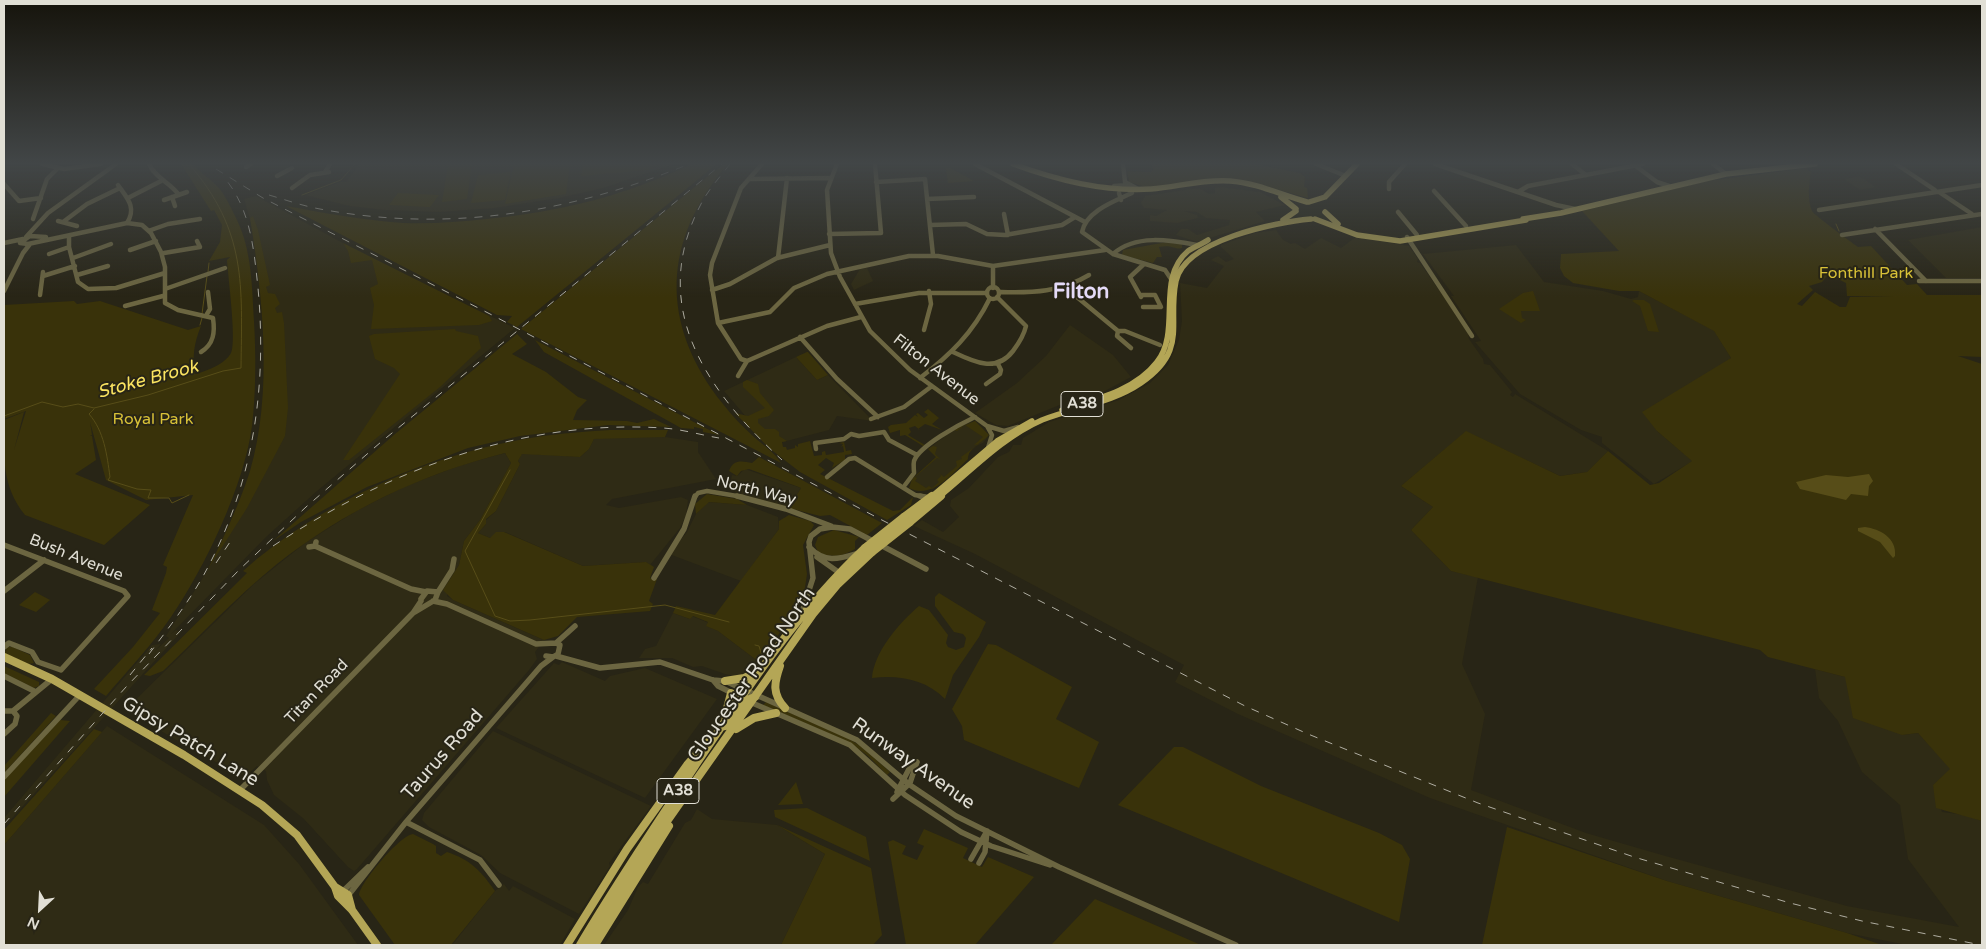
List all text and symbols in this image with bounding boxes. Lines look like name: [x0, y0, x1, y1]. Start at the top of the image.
park label: Fonthill Park: [1819, 264, 1913, 284]
district label: Filton: [1053, 279, 1109, 305]
street label: Filton Avenue: [889, 330, 983, 410]
water label: Stoke Brook: [95, 356, 201, 404]
road number: A38: [1061, 392, 1103, 416]
park label: Royal Park: [113, 410, 193, 430]
street label: North Way: [714, 472, 798, 510]
street label: Bush Avenue: [26, 530, 126, 586]
street label: Gloucester Road North: [683, 583, 821, 767]
street label: Titan Road: [281, 656, 353, 728]
street label: Gipsy Patch Lane: [117, 692, 263, 792]
street label: Taurus Road: [397, 705, 489, 805]
street label: Runway Avenue: [847, 713, 979, 815]
road number: A38: [657, 778, 699, 804]
north arrow: [15, 884, 65, 934]
text: N: [25, 913, 42, 933]

